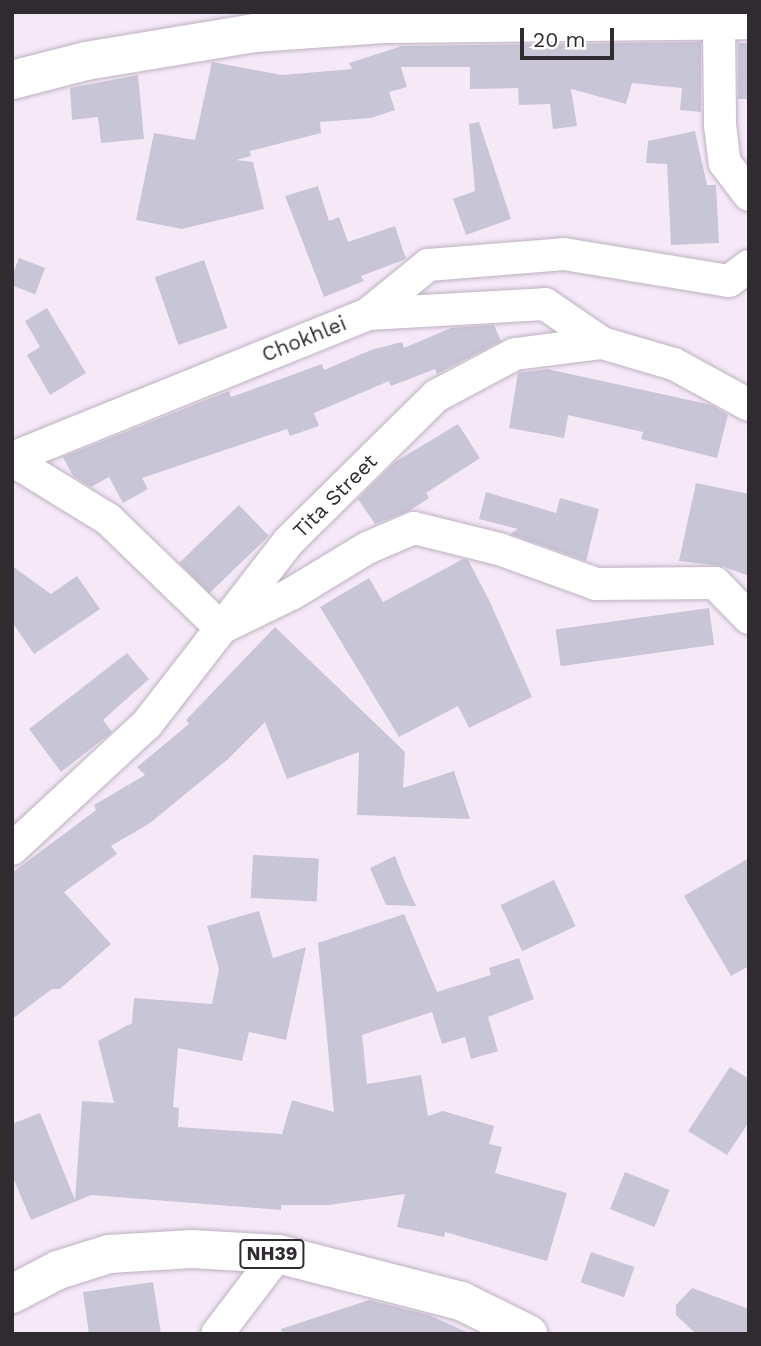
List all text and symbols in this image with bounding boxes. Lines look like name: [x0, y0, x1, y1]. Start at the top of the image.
scale bar: [523, 14, 618, 58]
text: 20 m: [533, 27, 585, 52]
street label: Chokhlei: [258, 311, 350, 367]
street label: Tita Street: [288, 449, 382, 543]
road number: NH39: [239, 1238, 305, 1270]

